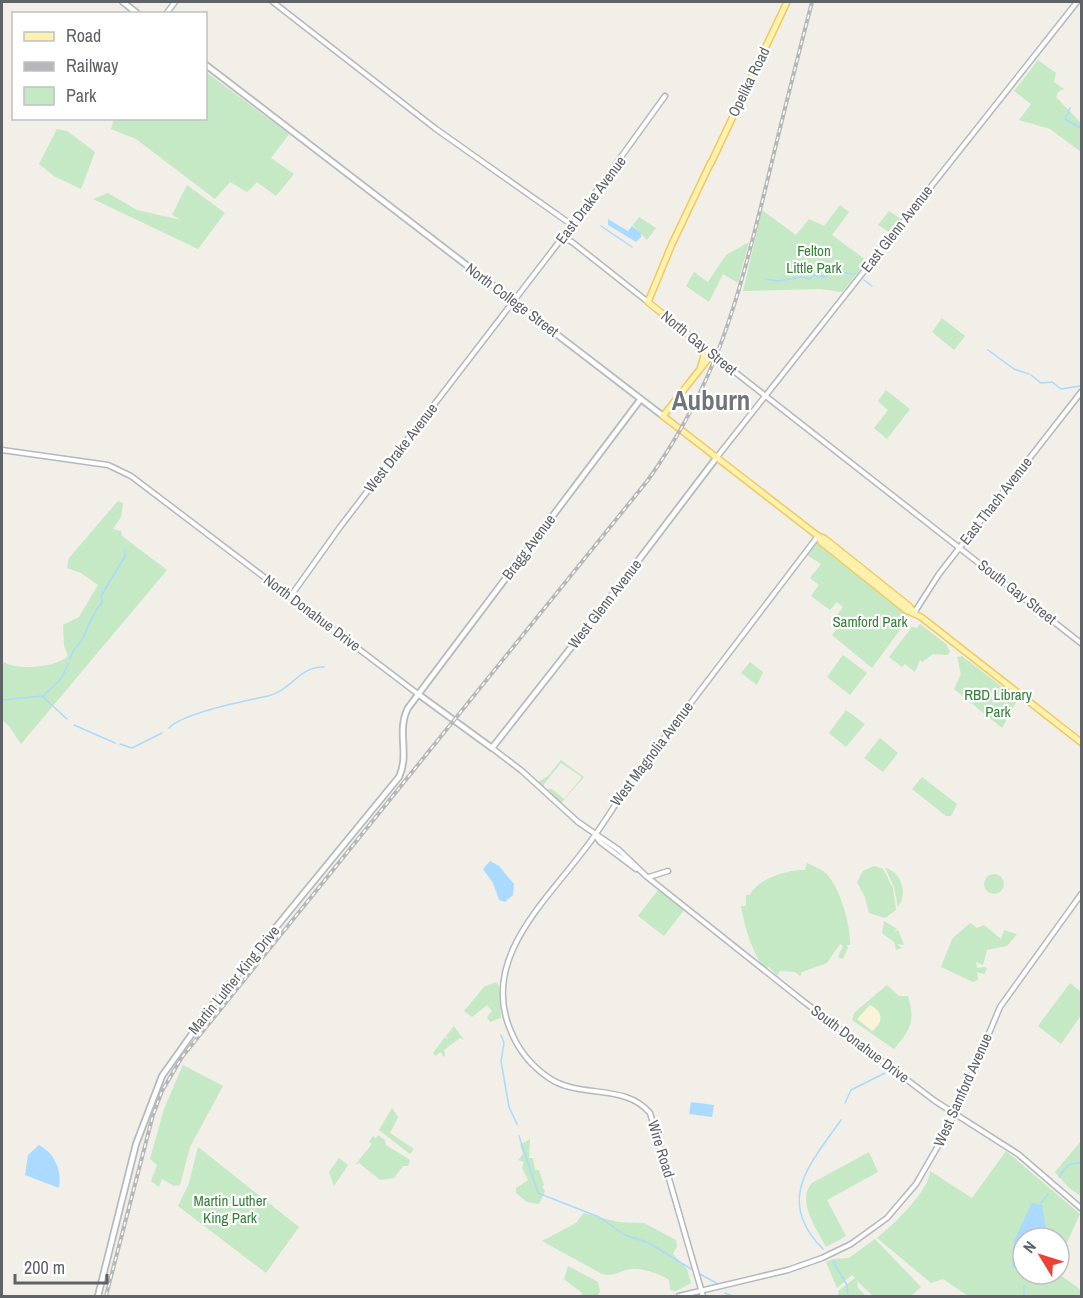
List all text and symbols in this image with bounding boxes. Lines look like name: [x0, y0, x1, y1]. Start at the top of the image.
legend: [12, 12, 207, 120]
text: Road: [66, 23, 101, 48]
street label: Opelika Road: [723, 43, 774, 120]
text: Railway: [66, 53, 119, 78]
text: Park: [66, 83, 97, 108]
street label: East Drake Avenue: [551, 151, 631, 248]
street label: East Glenn Avenue: [856, 181, 937, 277]
park label: Felton Little Park: [786, 240, 843, 278]
street label: North College Street: [461, 258, 564, 342]
street label: North Gay Street: [657, 305, 742, 380]
district label: Auburn: [672, 382, 750, 418]
street label: West Drake Avenue: [359, 398, 442, 497]
street label: East Thach Avenue: [955, 452, 1037, 549]
street label: Bragg Avenue: [497, 509, 560, 584]
street label: West Glenn Avenue: [563, 554, 646, 653]
street label: South Gay Street: [974, 554, 1061, 629]
street label: North Donahue Drive: [260, 569, 365, 656]
park label: Samford Park: [832, 611, 908, 632]
park label: RBD Library Park: [964, 684, 1033, 722]
street label: West Magnolia Avenue: [605, 697, 698, 810]
street label: Martin Luther King Drive: [183, 921, 284, 1039]
street label: South Donahue Drive: [807, 1000, 914, 1088]
street label: West Samford Avenue: [928, 1030, 997, 1150]
street label: Wire Road: [643, 1118, 680, 1180]
park label: Martin Luther King Park: [193, 1190, 267, 1228]
north arrow: [1011, 1226, 1071, 1286]
text: N: [1018, 1236, 1041, 1257]
scale bar: [15, 1247, 106, 1285]
text: 200 m: [24, 1255, 65, 1280]

